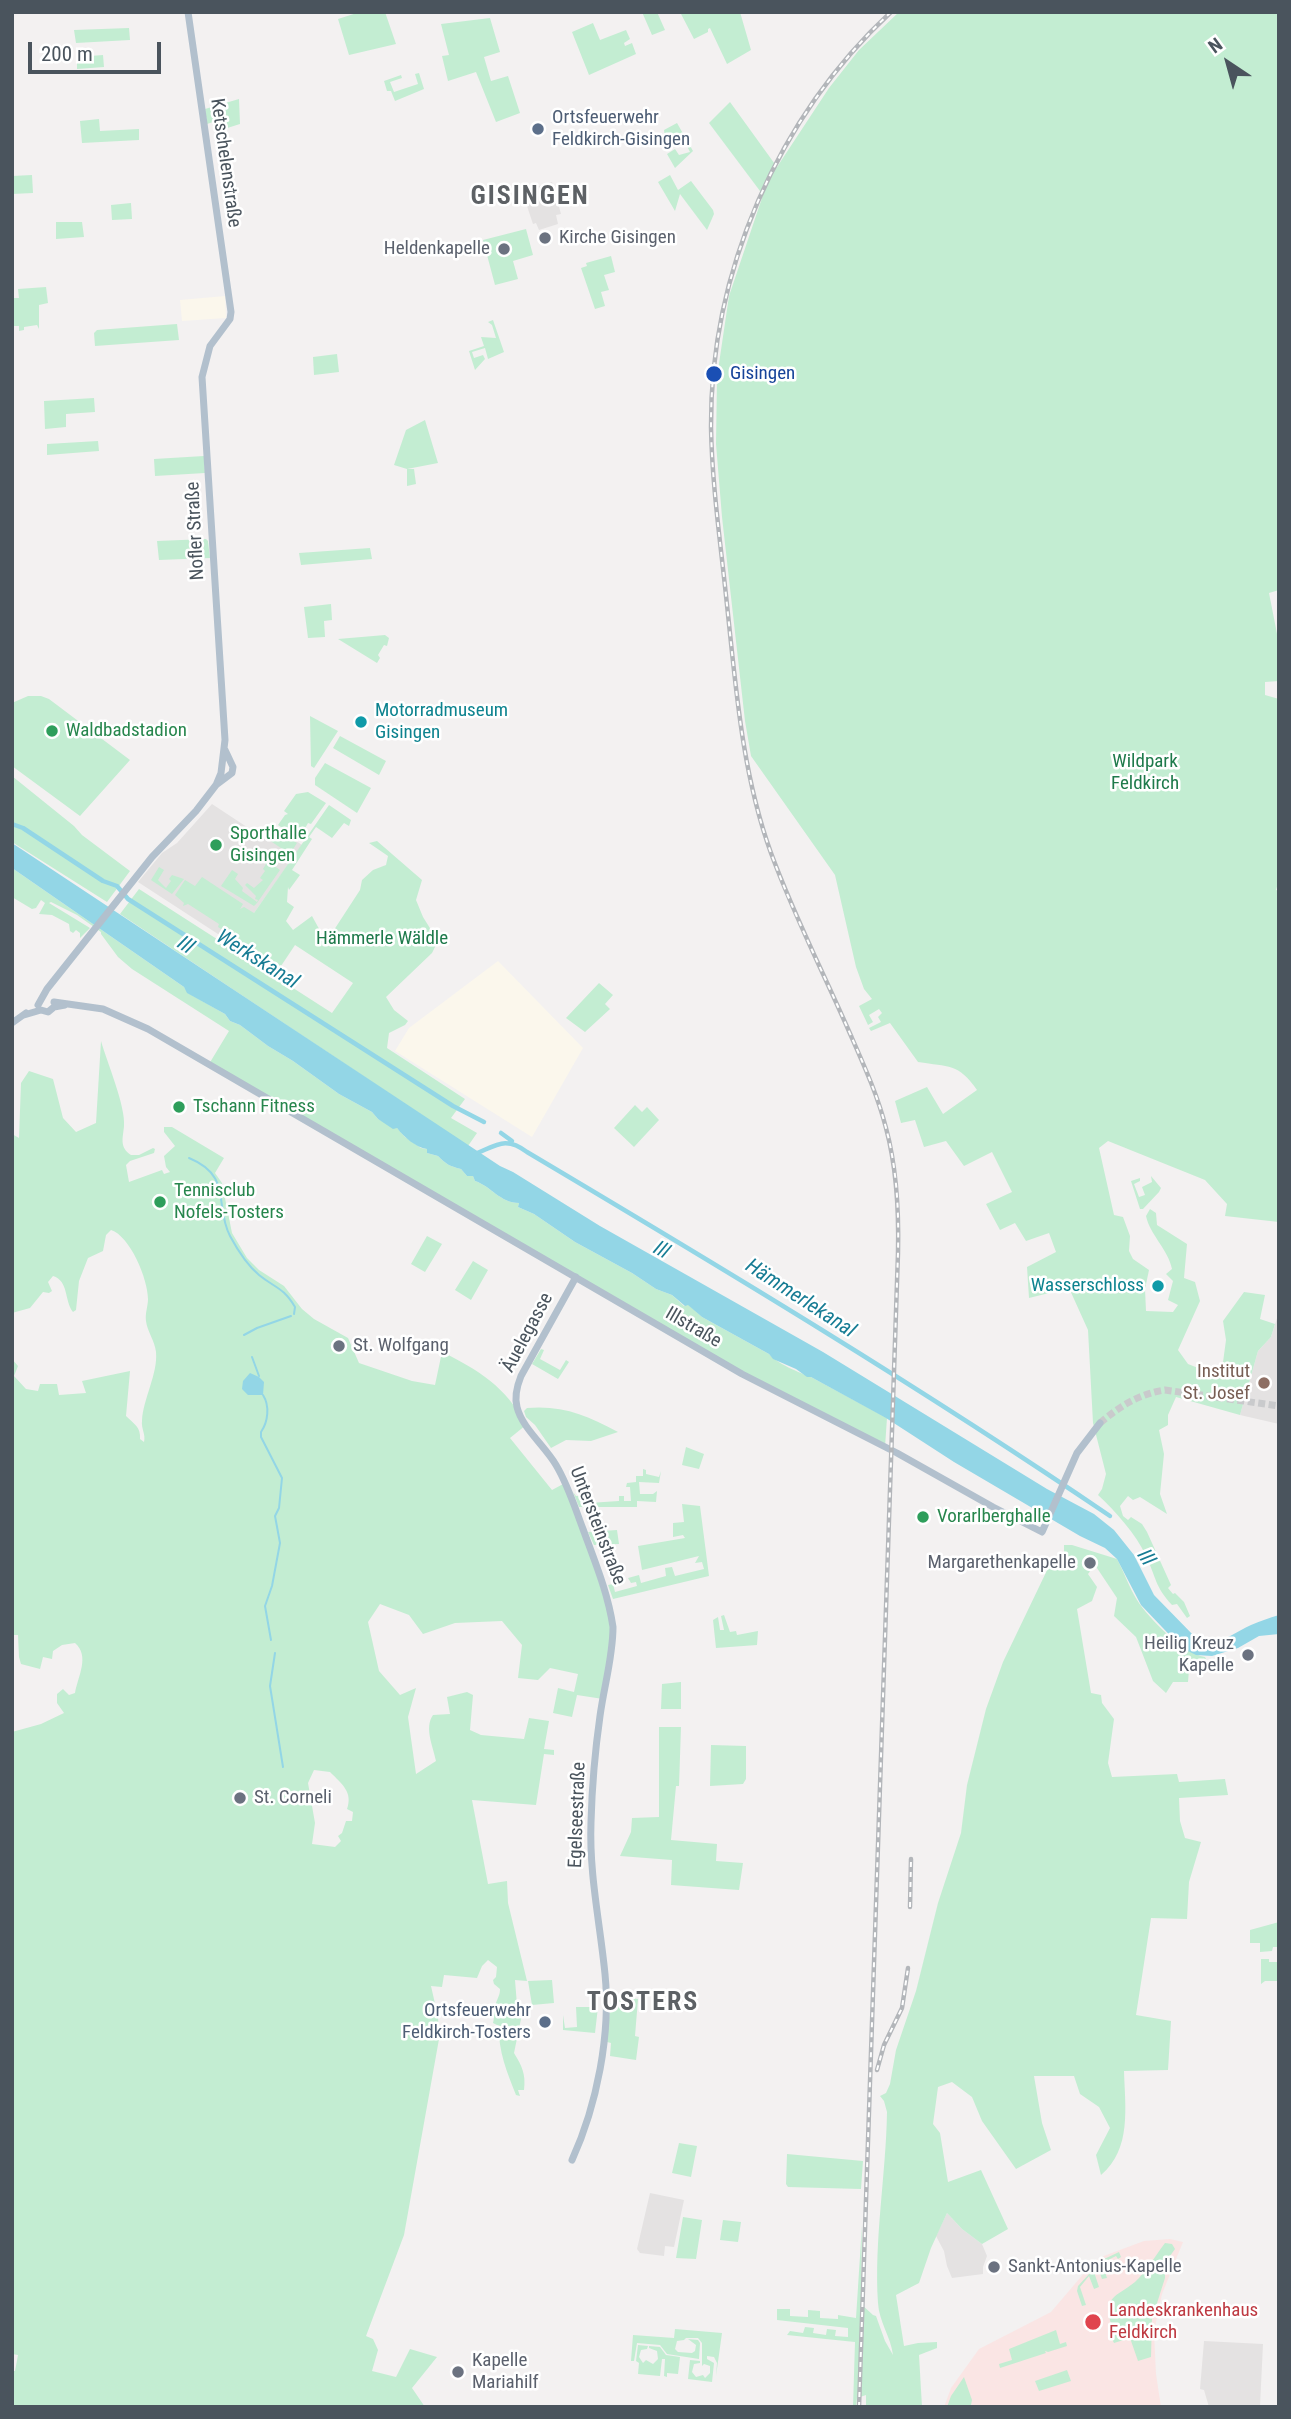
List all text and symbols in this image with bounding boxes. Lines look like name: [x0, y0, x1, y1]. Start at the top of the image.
scale bar: [32, 28, 164, 72]
north arrow: [1193, 28, 1263, 98]
text: N: [1204, 33, 1227, 58]
text: 200 m: [41, 42, 93, 66]
street label: Ketschelenstraße: [205, 97, 245, 229]
place label: Ortsfeuerwehr Feldkirch-Gisingen: [552, 107, 690, 151]
marker: Ortsfeuerwehr Feldkirch-Gisingen: [530, 121, 546, 137]
district label: GISINGEN: [471, 181, 589, 213]
place label: Kirche Gisingen: [559, 227, 676, 249]
marker: Kirche Gisingen: [537, 230, 553, 246]
place label: Heldenkapelle: [384, 238, 490, 260]
marker: Heldenkapelle: [496, 241, 512, 257]
place label: Gisingen: [730, 363, 795, 385]
marker: Gisingen: [704, 364, 724, 384]
street label: Nofler Straße: [182, 481, 210, 581]
place label: Motorradmuseum Gisingen: [375, 700, 508, 744]
marker: Motorradmuseum Gisingen: [353, 714, 369, 730]
place label: Waldbadstadion: [66, 720, 187, 742]
marker: Waldbadstadion: [44, 723, 60, 739]
park label: Wildpark Feldkirch: [1111, 751, 1179, 795]
place label: Sporthalle Gisingen: [230, 823, 307, 867]
marker: Sporthalle Gisingen: [208, 837, 224, 853]
water label: Werkskanal: [211, 925, 303, 995]
park label: Hämmerle Wäldle: [316, 928, 448, 950]
water label: Ill: [172, 932, 198, 960]
place label: Tschann Fitness: [193, 1096, 315, 1118]
marker: Tschann Fitness: [171, 1099, 187, 1115]
place label: Tennisclub Nofels-Tosters: [174, 1180, 284, 1224]
marker: Tennisclub Nofels-Tosters: [152, 1194, 168, 1210]
water label: Ill: [648, 1236, 674, 1266]
water label: Hämmerlekanal: [740, 1254, 860, 1344]
place label: Wasserschloss: [1031, 1275, 1144, 1297]
marker: Wasserschloss: [1150, 1278, 1166, 1294]
street label: Äuelegasse: [498, 1289, 558, 1377]
street label: Illstraße: [661, 1303, 725, 1353]
place label: St. Wolfgang: [353, 1335, 449, 1357]
marker: St. Wolfgang: [331, 1338, 347, 1354]
place label: Institut St. Josef: [1183, 1361, 1250, 1405]
marker: Institut St. Josef: [1256, 1375, 1272, 1391]
street label: Untersteinstraße: [564, 1464, 630, 1588]
place label: Vorarlberghalle: [937, 1506, 1051, 1528]
marker: Vorarlberghalle: [915, 1509, 931, 1525]
water label: Ill: [1130, 1545, 1160, 1571]
place label: Margarethenkapelle: [927, 1552, 1076, 1574]
marker: Margarethenkapelle: [1082, 1555, 1098, 1571]
place label: Heilig Kreuz Kapelle: [1144, 1633, 1234, 1677]
marker: Heilig Kreuz Kapelle: [1240, 1647, 1256, 1663]
street label: Egelseestraße: [565, 1762, 591, 1868]
place label: St. Corneli: [254, 1787, 332, 1809]
marker: St. Corneli: [232, 1790, 248, 1806]
district label: TOSTERS: [588, 1987, 698, 2019]
place label: Ortsfeuerwehr Feldkirch-Tosters: [402, 2000, 531, 2044]
marker: Ortsfeuerwehr Feldkirch-Tosters: [537, 2014, 553, 2030]
place label: Sankt-Antonius-Kapelle: [1008, 2256, 1182, 2278]
marker: Sankt-Antonius-Kapelle: [986, 2259, 1002, 2275]
place label: Landeskrankenhaus Feldkirch: [1109, 2300, 1258, 2344]
marker: Landeskrankenhaus Feldkirch: [1083, 2312, 1103, 2332]
place label: Kapelle Mariahilf: [472, 2350, 539, 2394]
marker: Kapelle Mariahilf: [450, 2364, 466, 2380]

